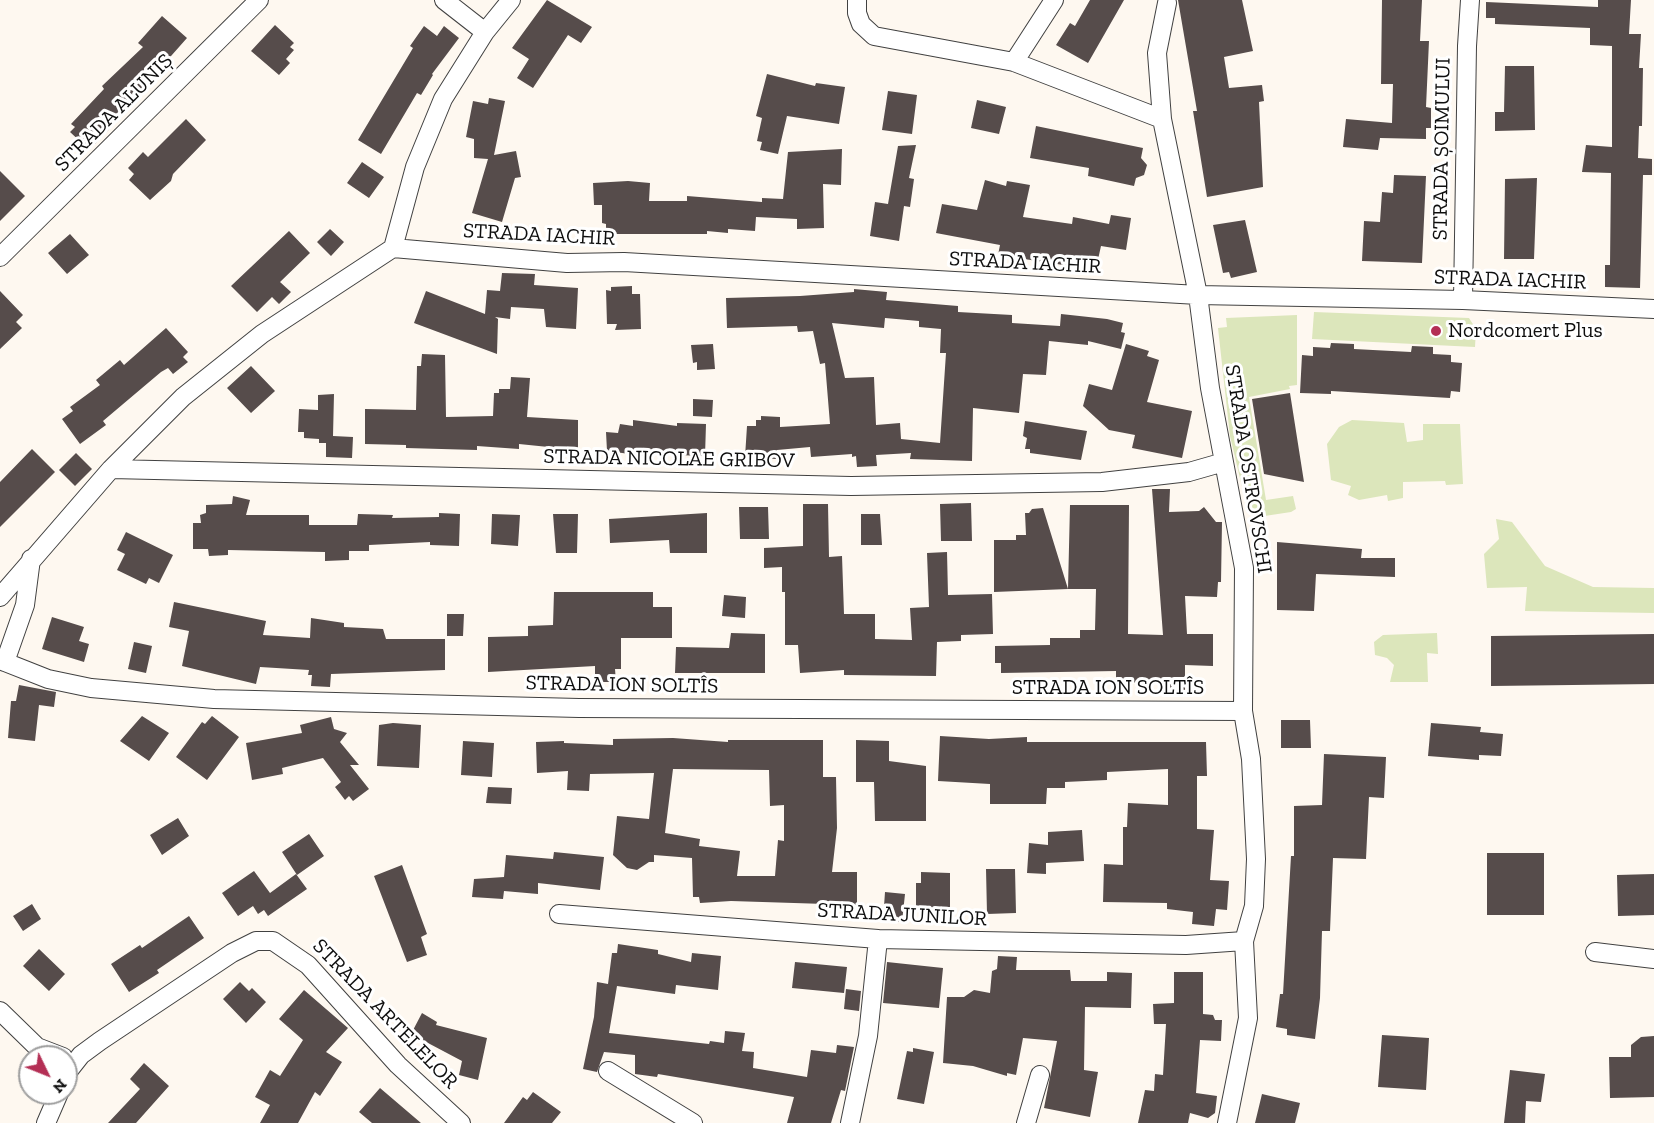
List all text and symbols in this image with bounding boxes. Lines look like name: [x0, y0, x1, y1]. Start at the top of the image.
street label: STRADA ALUNIȘ: [50, 49, 178, 177]
street label: STRADA ȘOIMULUI: [1428, 57, 1456, 241]
street label: STRADA IACHIR: [462, 218, 616, 252]
street label: STRADA IACHIR: [948, 246, 1102, 280]
street label: STRADA IACHIR: [1433, 265, 1587, 295]
place label: Nordcomert Plus: [1448, 318, 1603, 344]
marker: Nordcomert Plus: [1429, 324, 1443, 338]
street label: STRADA OSTROVSCHI: [1219, 363, 1277, 575]
street label: STRADA NICOLAE GRIBOV: [543, 444, 795, 474]
street label: STRADA ION SOLTÎS: [525, 671, 719, 699]
street label: STRADA ION SOLTÎS: [1012, 675, 1204, 701]
street label: STRADA JUNILOR: [817, 898, 987, 932]
street label: STRADA ARTELELOR: [307, 934, 463, 1094]
north arrow: [18, 1045, 78, 1105]
text: N: [49, 1075, 71, 1097]

